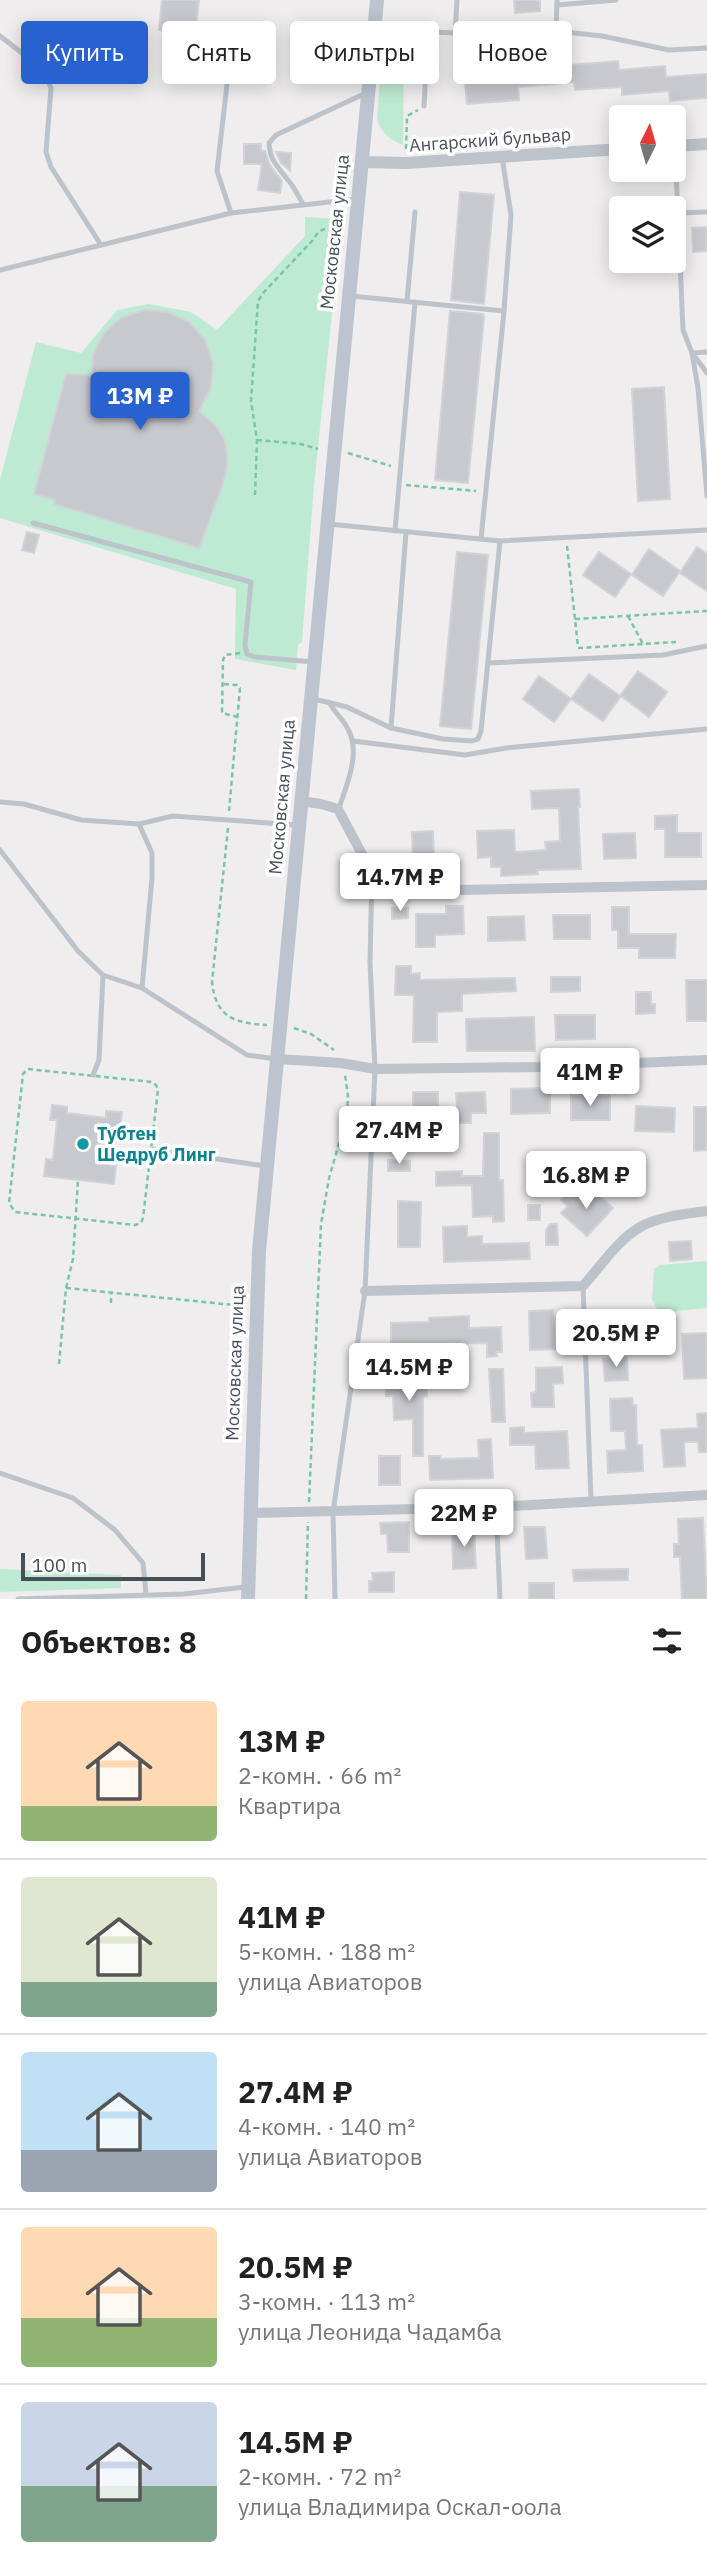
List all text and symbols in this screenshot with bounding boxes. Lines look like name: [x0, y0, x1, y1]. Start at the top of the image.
chip: Купить: [21, 21, 148, 84]
chip: Снять: [162, 21, 276, 84]
chip: Фильтры: [290, 21, 439, 84]
chip: Новое: [453, 21, 572, 84]
north arrow: [609, 105, 686, 182]
map controls: [609, 105, 686, 273]
street label: Ангарский бульвар: [408, 122, 572, 157]
street label: Московская улица: [315, 153, 354, 311]
button: layers: [609, 196, 686, 273]
pin: 13M ₽: [91, 372, 189, 432]
text: 13M ₽: [106, 380, 174, 410]
street label: Московская улица: [263, 718, 300, 875]
pin: 14.7M ₽: [335, 853, 465, 913]
text: 14.7M ₽: [356, 861, 444, 891]
pin: 41M ₽: [541, 1048, 639, 1108]
text: 41M ₽: [556, 1056, 624, 1086]
pin: 27.4M ₽: [334, 1106, 464, 1166]
text: 27.4M ₽: [355, 1114, 443, 1144]
place label: Тубтен Шедруб Линг: [97, 1122, 216, 1166]
marker: Тубтен Шедруб Линг: [75, 1136, 91, 1152]
pin: 16.8M ₽: [521, 1152, 651, 1211]
text: 16.8M ₽: [542, 1159, 630, 1189]
street label: Московская улица: [220, 1284, 249, 1441]
pin: 20.5M ₽: [551, 1310, 681, 1369]
text: 20.5M ₽: [572, 1317, 660, 1347]
pin: 14.5M ₽: [344, 1344, 474, 1403]
text: 14.5M ₽: [365, 1351, 453, 1381]
pin: 22M ₽: [415, 1490, 513, 1549]
text: 22M ₽: [430, 1497, 498, 1527]
scale bar: [21, 1550, 205, 1582]
text: 100 m: [32, 1553, 87, 1577]
text: Объектов: 8: [21, 1622, 197, 1661]
icon: filters: [648, 1622, 686, 1660]
text: 13M ₽: [238, 1721, 325, 1760]
icon: home: [77, 1729, 161, 1813]
text: 2-комн. · 66 m²: [238, 1760, 401, 1790]
text: Квартира: [238, 1790, 341, 1820]
text: 41M ₽: [238, 1897, 325, 1936]
icon: home: [77, 1905, 161, 1989]
text: 5-комн. · 188 m²: [238, 1936, 415, 1966]
text: улица Авиаторов: [238, 1966, 423, 1996]
text: 27.4M ₽: [238, 2072, 353, 2111]
icon: home: [77, 2080, 161, 2164]
text: 4-комн. · 140 m²: [238, 2111, 415, 2141]
text: улица Авиаторов: [238, 2141, 423, 2171]
text: 20.5M ₽: [238, 2247, 353, 2286]
icon: home: [77, 2255, 161, 2339]
text: 3-комн. · 113 m²: [238, 2286, 415, 2316]
text: улица Леонида Чадамба: [238, 2316, 502, 2346]
text: 14.5M ₽: [238, 2422, 353, 2461]
icon: home: [77, 2430, 161, 2514]
text: 2-комн. · 72 m²: [238, 2461, 401, 2491]
text: улица Владимира Оскал-оола: [238, 2491, 562, 2521]

